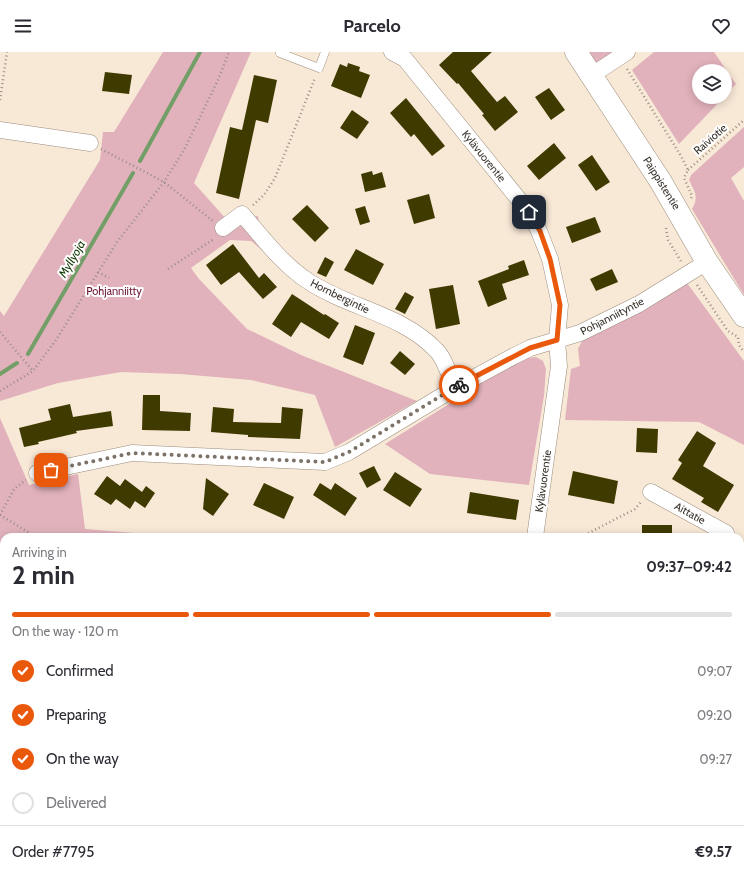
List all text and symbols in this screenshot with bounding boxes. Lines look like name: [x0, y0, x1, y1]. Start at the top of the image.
icon: menu: [12, 15, 34, 37]
text: Parcelo: [343, 15, 401, 37]
icon: heart: [710, 15, 732, 37]
map controls: [692, 64, 732, 104]
button: layers: [692, 64, 732, 104]
street label: Raiviotie: [690, 120, 730, 157]
street label: Kylävuorentie: [459, 127, 509, 185]
street label: Paippistentie: [640, 154, 684, 212]
pin: [512, 195, 546, 229]
icon: home: [518, 201, 540, 223]
water label: Myllyoja: [54, 237, 88, 281]
street label: Hornbergintie: [308, 276, 372, 317]
park label: Pohjanniitty: [86, 284, 142, 298]
street label: Pohjanniityntie: [578, 294, 647, 338]
courier: [439, 365, 479, 405]
icon: bike: [448, 374, 470, 396]
street label: Kylävuorentie: [532, 449, 554, 513]
pin: [34, 453, 68, 487]
icon: bag: [40, 459, 62, 481]
street label: Aittatie: [672, 499, 708, 527]
text: Arriving in: [12, 544, 67, 560]
text: 09:37–09:42: [646, 558, 732, 576]
text: 2 min: [12, 559, 75, 591]
text: On the way · 120 m: [12, 623, 118, 639]
icon: check: [12, 660, 34, 682]
text: Confirmed: [46, 662, 114, 680]
text: 09:07: [697, 663, 732, 679]
icon: check: [12, 704, 34, 726]
text: Preparing: [46, 706, 106, 724]
text: 09:20: [697, 707, 732, 723]
icon: check: [12, 748, 34, 770]
text: On the way: [46, 750, 119, 768]
text: 09:27: [699, 751, 732, 767]
text: Delivered: [46, 794, 107, 812]
text: Order #7795: [12, 843, 94, 861]
text: €9.57: [695, 843, 732, 861]

